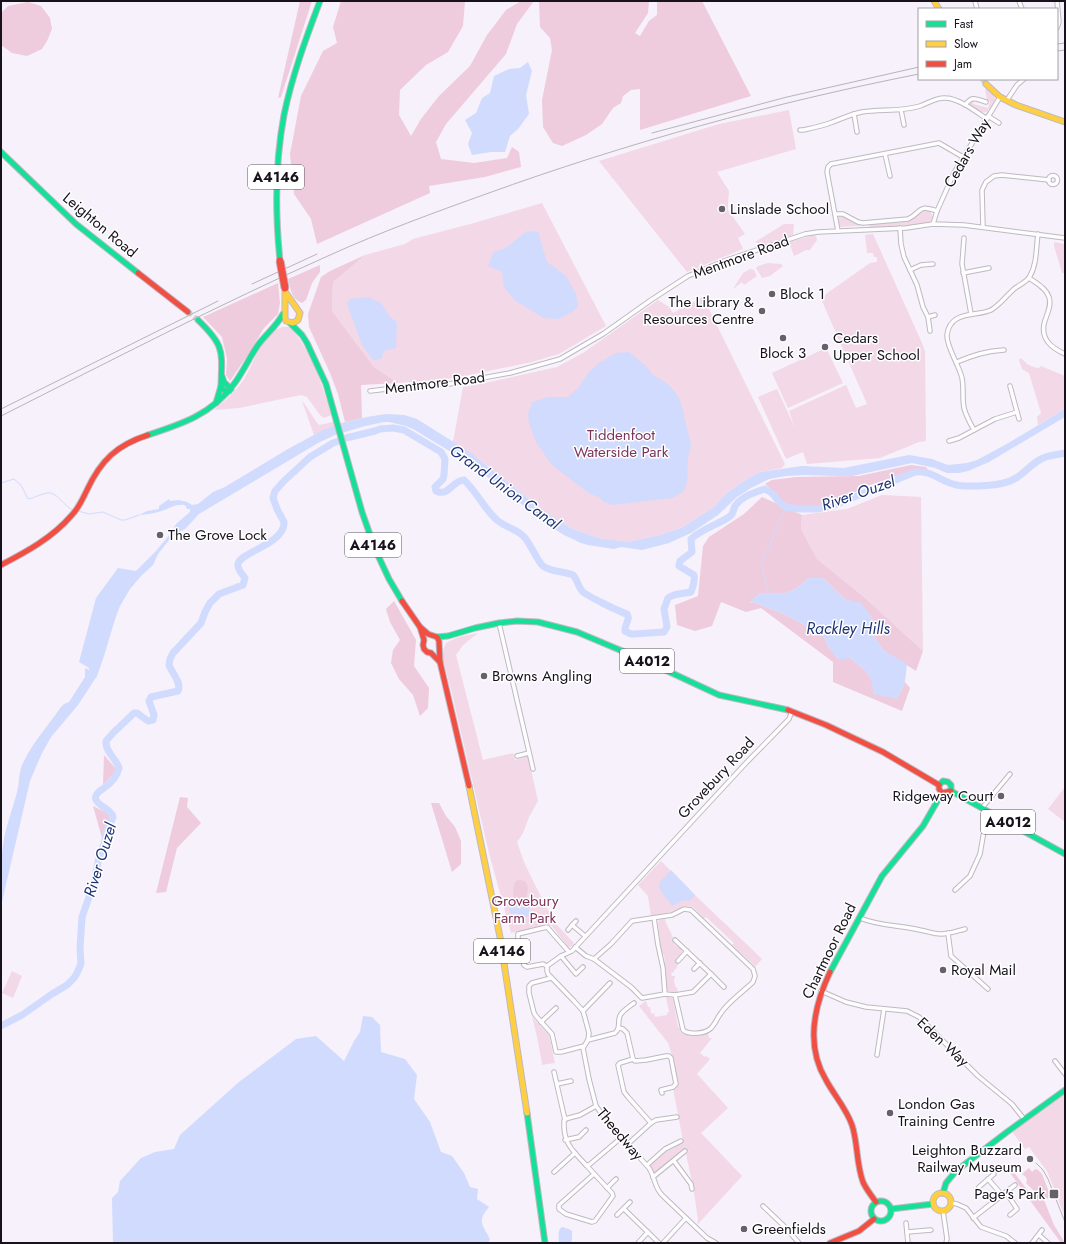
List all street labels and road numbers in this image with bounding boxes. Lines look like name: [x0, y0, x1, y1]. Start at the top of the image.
street label: Cedars Way: [938, 114, 996, 192]
road number: A4146: [248, 165, 304, 189]
street label: Leighton Road: [58, 187, 142, 263]
street label: Mentmore Road: [690, 229, 792, 285]
street label: Mentmore Road: [384, 366, 486, 400]
road number: A4146: [345, 533, 401, 557]
road number: A4012: [620, 649, 674, 673]
street label: Grovebury Road: [672, 732, 760, 824]
road number: A4012: [981, 810, 1035, 834]
street label: Chartmoor Road: [796, 899, 862, 1003]
road number: A4146: [474, 939, 530, 963]
street label: Eden Way: [912, 1012, 974, 1072]
street label: Theedway: [591, 1103, 649, 1165]

